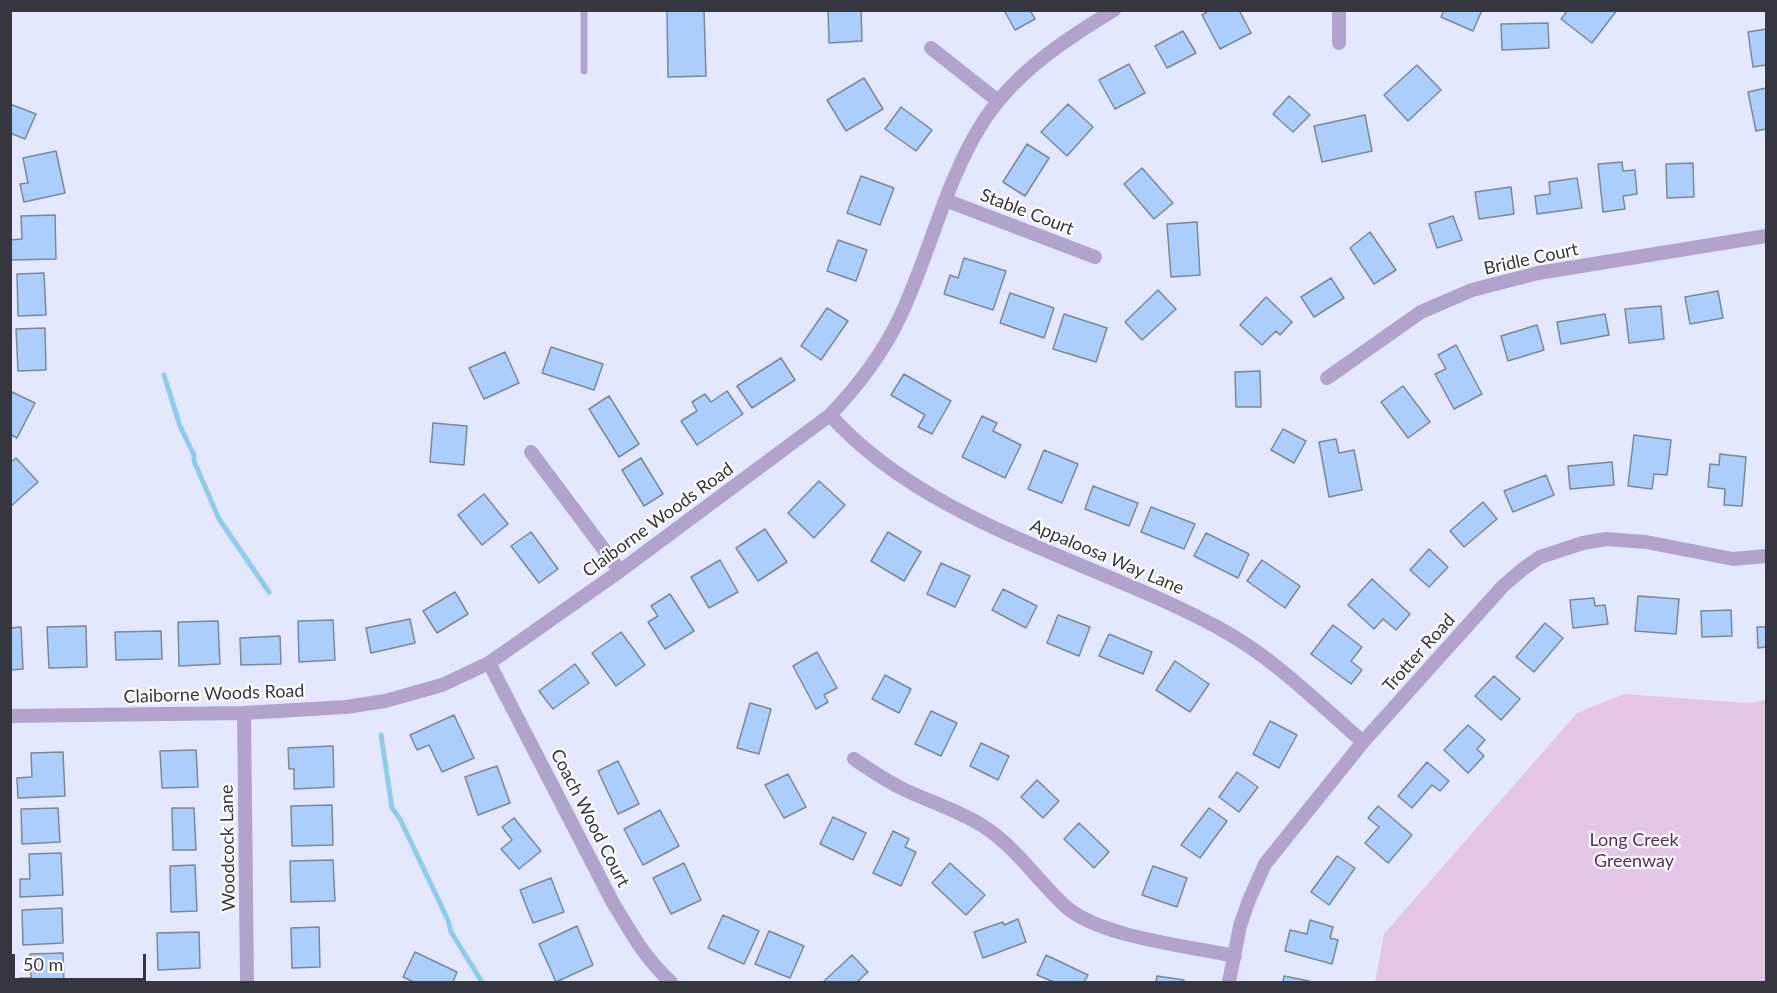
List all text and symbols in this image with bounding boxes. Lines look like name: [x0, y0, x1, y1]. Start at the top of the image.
street label: Stable Court: [977, 184, 1077, 240]
street label: Bridle Court: [1482, 238, 1580, 280]
street label: Claiborne Woods Road: [578, 458, 738, 582]
street label: Appaloosa Way Lane: [1027, 515, 1187, 599]
street label: Trotter Road: [1378, 609, 1460, 697]
street label: Claiborne Woods Road: [123, 680, 305, 708]
street label: Coach Wood Court: [546, 745, 634, 891]
street label: Woodcock Lane: [216, 784, 240, 912]
park label: Long Creek Greenway: [1589, 829, 1679, 872]
scale bar: [15, 942, 148, 980]
text: 50 m: [23, 953, 63, 975]

